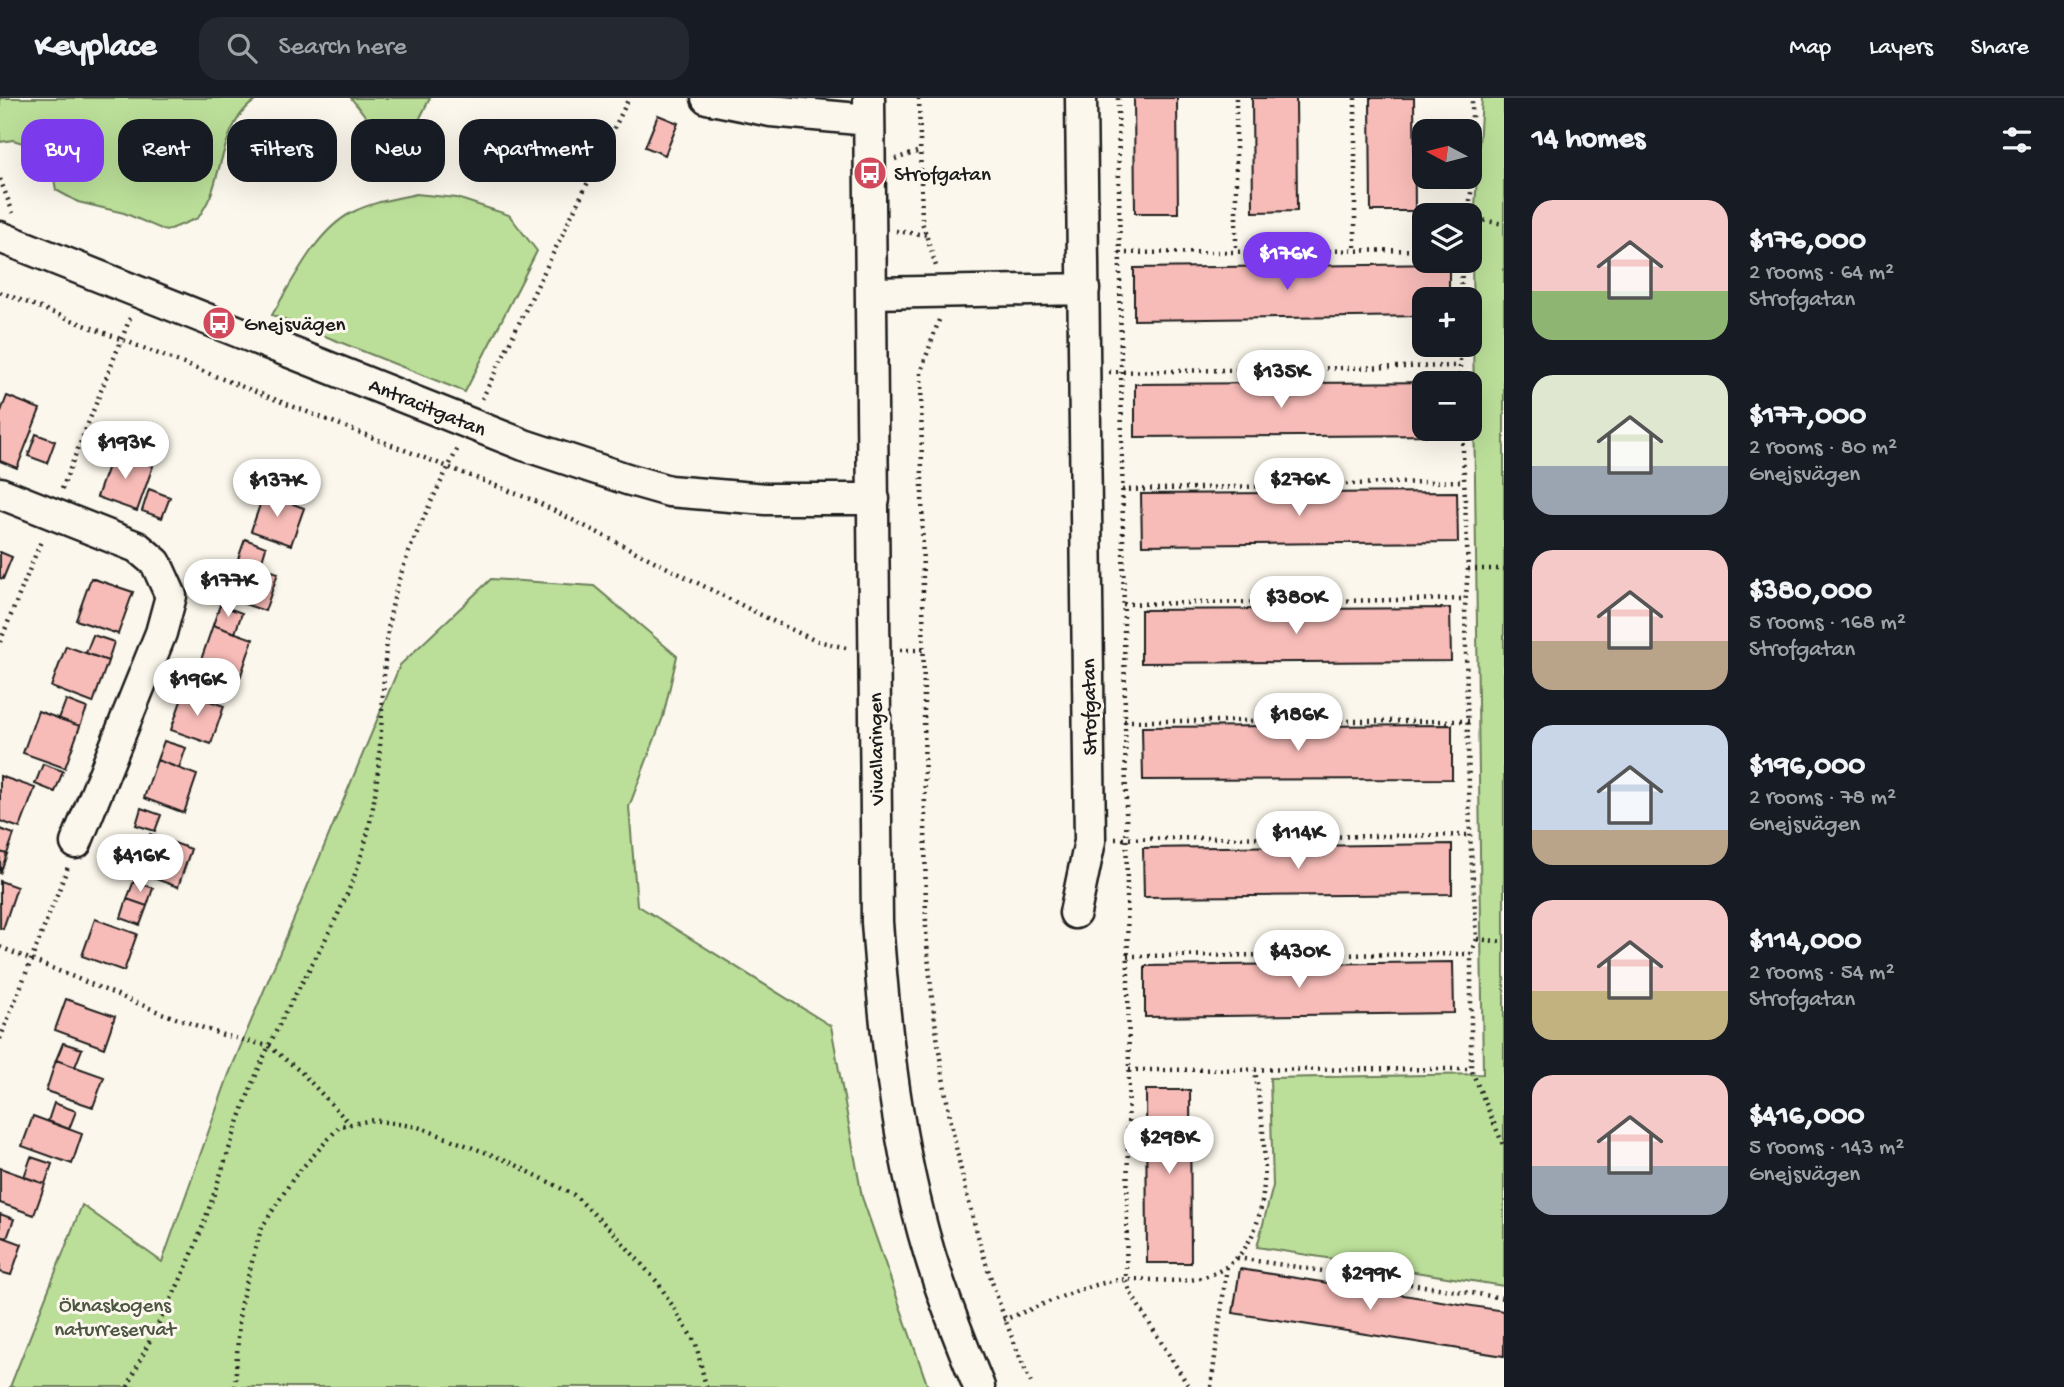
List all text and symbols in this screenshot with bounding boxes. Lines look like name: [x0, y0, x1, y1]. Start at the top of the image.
search box: [199, 17, 689, 80]
text: Keyplace: [35, 29, 157, 67]
icon: search: [223, 29, 261, 67]
text: Search here: [279, 33, 407, 64]
text: Map: [1789, 34, 1831, 63]
text: Layers: [1869, 34, 1933, 63]
text: Share: [1971, 34, 2029, 63]
chip: Buy: [21, 119, 104, 182]
chip: Rent: [118, 119, 213, 182]
chip: Filters: [227, 119, 337, 182]
chip: New: [351, 119, 445, 182]
chip: Apartment: [459, 119, 616, 182]
north arrow: [1412, 119, 1482, 189]
map controls: [1412, 119, 1482, 441]
icon: filters: [1998, 121, 2036, 159]
text: 14 homes: [1532, 123, 1645, 158]
bus stop icon: Strofgatan: [851, 154, 889, 192]
place label: Strofgatan: [894, 164, 991, 189]
button: layers: [1412, 203, 1482, 273]
text: $176,000: [1749, 225, 1866, 260]
icon: home: [1588, 228, 1672, 312]
pin: $176K: [1238, 232, 1336, 292]
text: $176K: [1259, 241, 1315, 268]
text: 2 rooms · 64 m²: [1749, 260, 1894, 287]
button: +: [1412, 287, 1482, 357]
text: Strofgatan: [1749, 287, 1855, 314]
bus stop icon: Gnejsvägen: [200, 304, 238, 342]
place label: Gnejsvägen: [244, 314, 346, 339]
pin: $135K: [1232, 350, 1330, 410]
text: $135K: [1253, 359, 1309, 386]
button: −: [1412, 371, 1482, 441]
street label: Antracitgatan: [364, 374, 489, 444]
text: $177,000: [1749, 400, 1866, 435]
icon: home: [1588, 403, 1672, 487]
pin: $193K: [76, 422, 174, 481]
text: $193K: [97, 430, 153, 457]
text: 2 rooms · 80 m²: [1749, 435, 1897, 462]
pin: $276K: [1250, 458, 1348, 518]
pin: $137K: [228, 460, 326, 519]
text: Gnejsvägen: [1749, 462, 1860, 489]
text: $276K: [1270, 467, 1328, 494]
text: $137K: [249, 468, 305, 495]
pin: $177K: [179, 560, 277, 619]
text: $177K: [200, 568, 256, 595]
text: $380,000: [1749, 575, 1872, 610]
pin: $380K: [1247, 576, 1345, 636]
icon: home: [1588, 578, 1672, 662]
text: $380K: [1266, 585, 1326, 612]
text: 5 rooms · 168 m²: [1749, 610, 1906, 637]
text: Strofgatan: [1749, 637, 1855, 664]
pin: $196K: [148, 658, 246, 718]
street label: Strofgatan: [1078, 658, 1105, 756]
text: $196K: [169, 667, 225, 694]
street label: Vivallaringen: [865, 692, 892, 807]
pin: $186K: [1249, 694, 1347, 753]
text: $186K: [1270, 702, 1326, 729]
text: $196,000: [1749, 750, 1865, 785]
icon: home: [1588, 753, 1672, 837]
text: 2 rooms · 78 m²: [1749, 785, 1896, 812]
pin: $114K: [1249, 812, 1347, 871]
text: Gnejsvägen: [1749, 812, 1860, 839]
text: $114K: [1272, 820, 1324, 847]
pin: $416K: [91, 834, 189, 894]
text: $416K: [113, 843, 167, 870]
text: $114,000: [1749, 925, 1861, 960]
icon: home: [1588, 928, 1672, 1012]
pin: $430K: [1250, 930, 1348, 990]
text: $430K: [1270, 939, 1328, 966]
text: 2 rooms · 54 m²: [1749, 960, 1895, 987]
text: Strofgatan: [1749, 987, 1855, 1014]
text: $416,000: [1749, 1100, 1865, 1135]
icon: home: [1588, 1103, 1672, 1187]
pin: $298K: [1120, 1116, 1218, 1176]
text: $298K: [1140, 1125, 1198, 1152]
text: 5 rooms · 143 m²: [1749, 1135, 1904, 1162]
text: Gnejsvägen: [1749, 1162, 1860, 1189]
pin: $299K: [1321, 1252, 1419, 1312]
text: $299K: [1341, 1261, 1399, 1288]
park label: Öknaskogens naturreservat: [54, 1295, 178, 1344]

